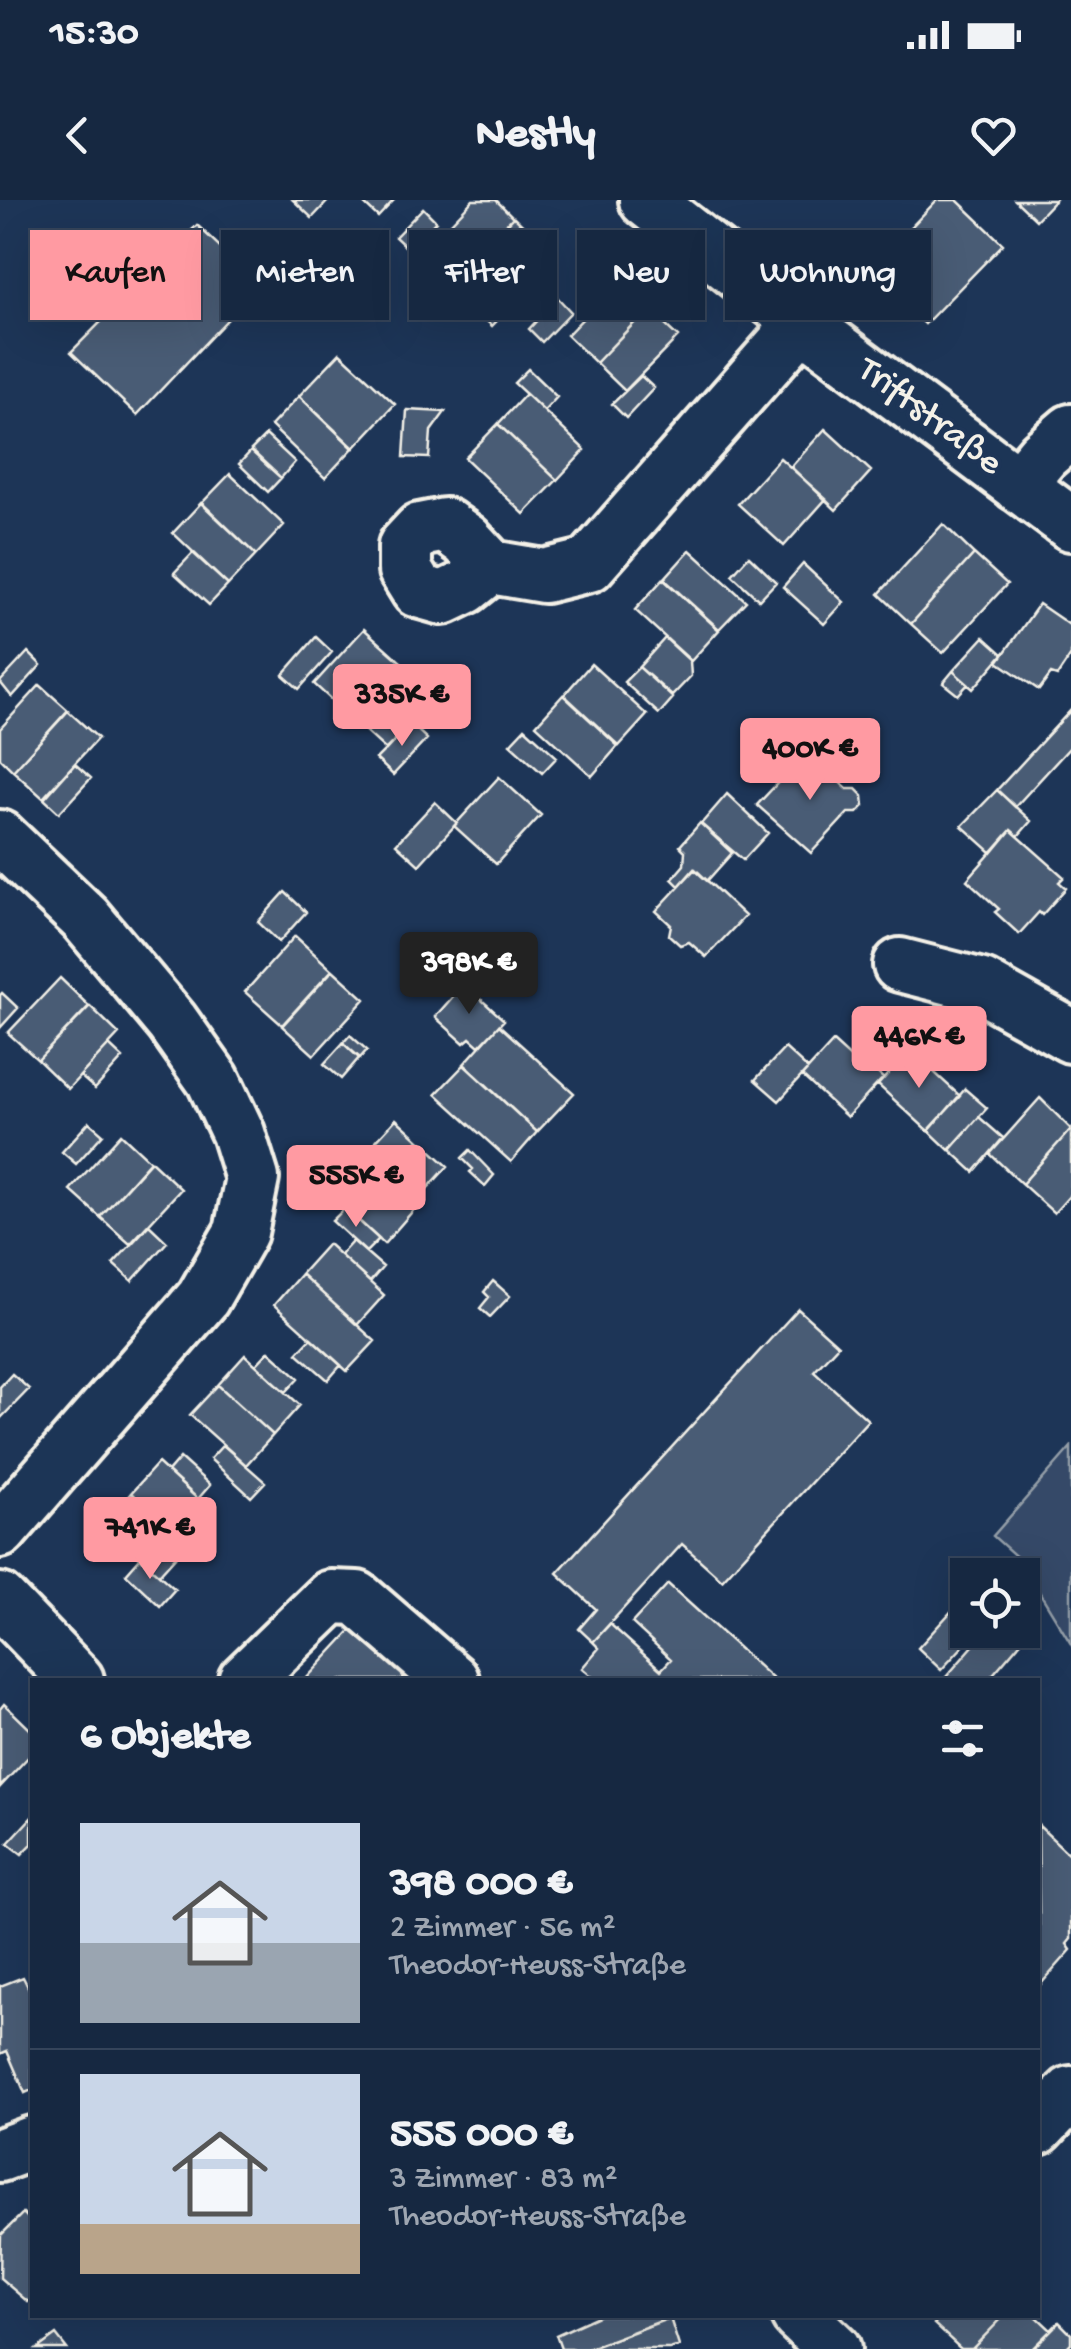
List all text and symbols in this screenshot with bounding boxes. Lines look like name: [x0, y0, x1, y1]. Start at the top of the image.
text: 15:30: [50, 13, 139, 57]
icon: back: [50, 108, 105, 163]
icon: heart: [966, 108, 1021, 163]
text: Nestly: [476, 109, 595, 162]
chip: Kaufen: [30, 230, 201, 320]
chip: Mieten: [221, 230, 389, 320]
chip: Filter: [409, 230, 557, 320]
chip: Neu: [577, 230, 705, 320]
chip: Wohnung: [725, 230, 931, 320]
street label: Triftstraße: [846, 348, 1011, 487]
pin: 335K €: [321, 664, 483, 749]
text: 335K €: [355, 677, 449, 715]
pin: 400K €: [729, 718, 891, 803]
text: 400K €: [762, 731, 858, 769]
pin: 398K €: [388, 932, 550, 1017]
text: 398K €: [422, 945, 516, 983]
pin: 446K €: [838, 1006, 1000, 1091]
text: 446K €: [874, 1019, 964, 1057]
pin: 555K €: [275, 1145, 437, 1230]
text: 555K €: [309, 1158, 403, 1196]
pin: 741K €: [69, 1497, 231, 1582]
text: 741K €: [106, 1510, 194, 1548]
map controls: [950, 1558, 1040, 1648]
button: locate: [950, 1558, 1040, 1648]
icon: filters: [935, 1711, 990, 1766]
text: 6 Objekte: [80, 1714, 250, 1763]
text: 398 000 €: [390, 1861, 572, 1910]
icon: home: [160, 1863, 280, 1983]
text: 2 Zimmer · 56 m²: [390, 1910, 615, 1948]
text: Theodor-Heuss-Straße: [390, 1948, 686, 1986]
text: 555 000 €: [390, 2112, 573, 2161]
icon: home: [160, 2114, 280, 2234]
text: 3 Zimmer · 83 m²: [390, 2161, 617, 2199]
text: Theodor-Heuss-Straße: [390, 2199, 686, 2237]

